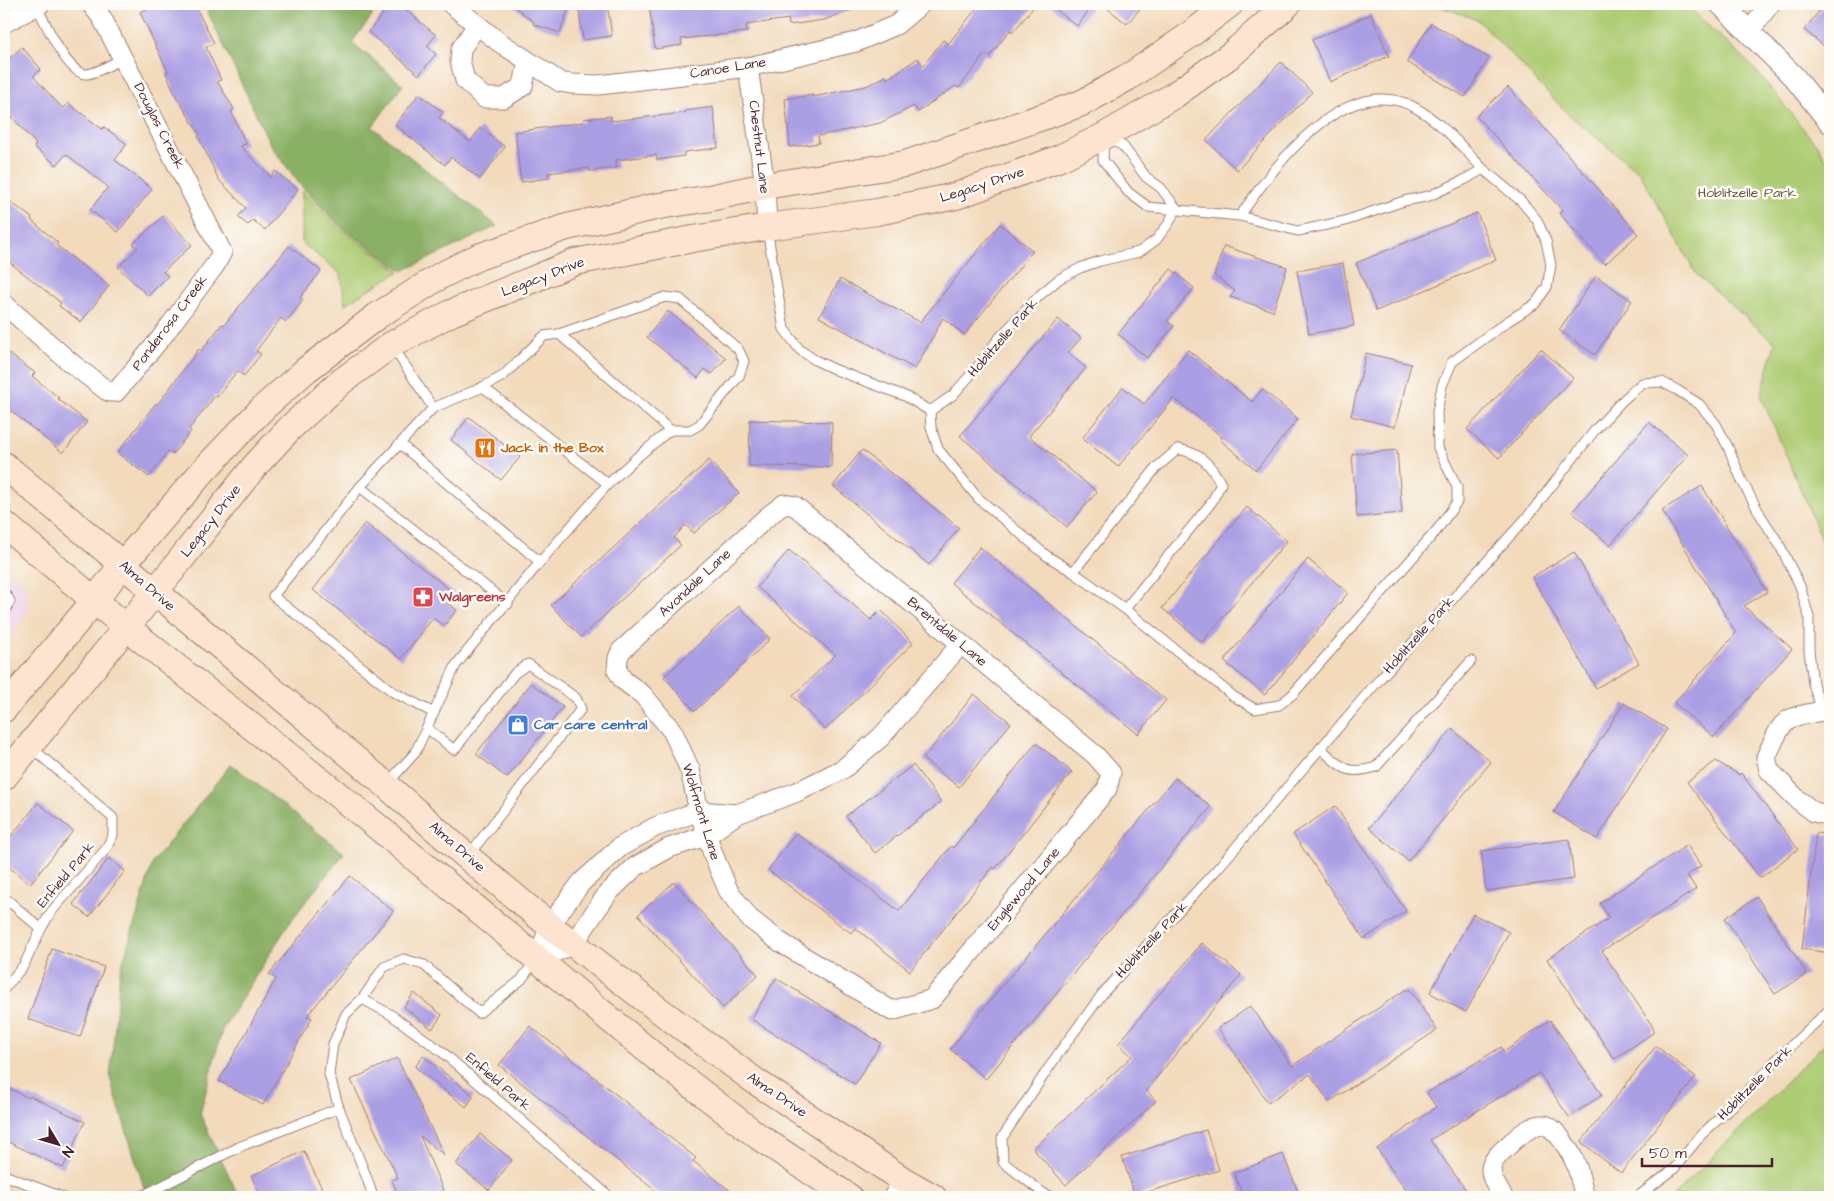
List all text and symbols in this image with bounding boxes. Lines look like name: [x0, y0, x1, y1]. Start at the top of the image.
street label: Canoe Lane: [689, 52, 768, 84]
street label: Douglas Creek: [129, 79, 190, 173]
street label: Chestnut Lane: [743, 99, 775, 195]
street label: Legacy Drive: [937, 162, 1027, 208]
park label: Hoblitzelle Park: [1698, 183, 1797, 203]
street label: Legacy Drive: [499, 252, 588, 302]
street label: Ponderosa Creek: [127, 271, 213, 375]
street label: Hoblitzelle Park: [963, 294, 1043, 382]
restaurant icon: Jack in the Box: [473, 436, 497, 460]
place label: Jack in the Box: [500, 438, 604, 458]
street label: Legacy Drive: [176, 480, 246, 562]
street label: Avondale Lane: [654, 544, 736, 622]
street label: Alma Drive: [115, 556, 180, 616]
pharmacy icon: Walgreens: [411, 585, 435, 609]
place label: Walgreens: [438, 587, 506, 608]
street label: Hoblitzelle Park: [1379, 591, 1460, 678]
street label: Brentdale Lane: [903, 593, 992, 672]
shop icon: Car care central: [506, 713, 530, 737]
place label: Car care central: [534, 715, 648, 735]
street label: Wolfmont Lane: [677, 761, 725, 863]
street label: Alma Drive: [425, 817, 490, 877]
street label: Enfield Park: [32, 837, 100, 912]
street label: Englewood Lane: [983, 843, 1065, 935]
street label: Hoblitzelle Park: [1111, 897, 1193, 983]
street label: Hoblitzelle Park: [1713, 1041, 1797, 1125]
street label: Enfield Park: [461, 1048, 535, 1116]
street label: Alma Drive: [743, 1068, 811, 1123]
north arrow: [32, 1118, 82, 1168]
scale bar: [1642, 1136, 1772, 1168]
text: N: [57, 1142, 78, 1161]
text: 50 m: [1649, 1143, 1687, 1164]

